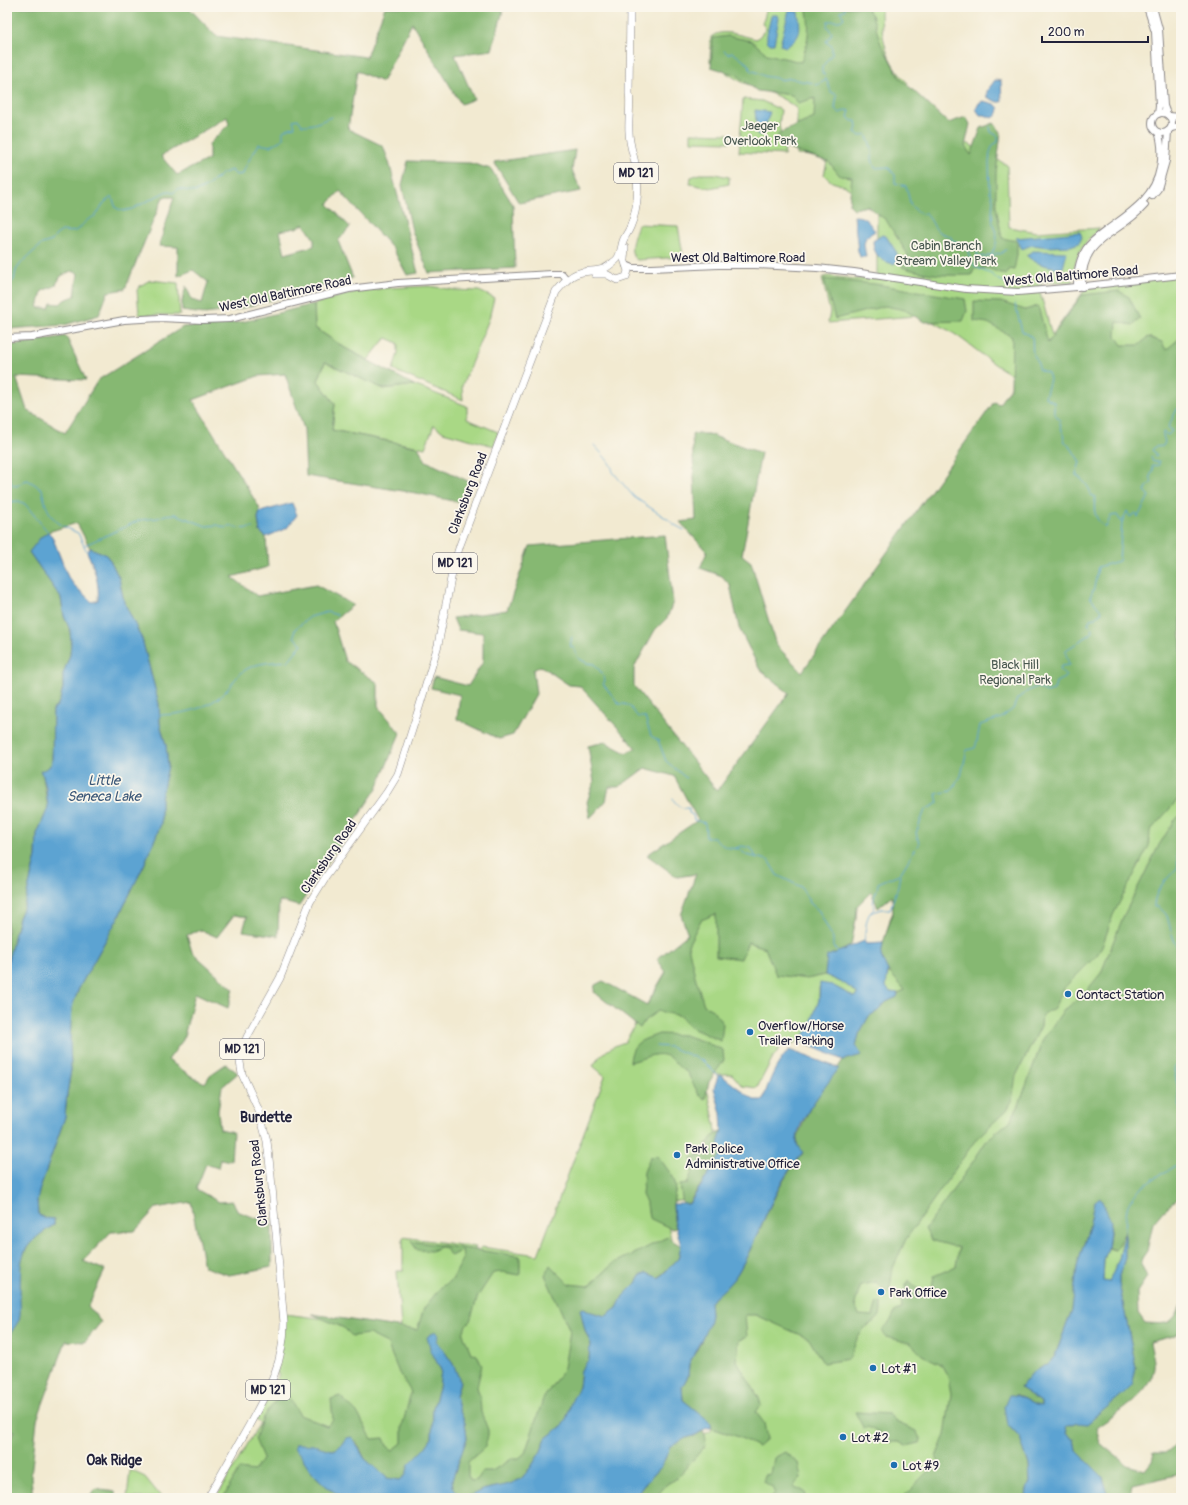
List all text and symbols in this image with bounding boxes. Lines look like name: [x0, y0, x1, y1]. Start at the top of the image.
scale bar: [1042, 18, 1148, 44]
text: 200 m: [1048, 25, 1085, 40]
park label: Jaeger Overlook Park: [723, 118, 797, 149]
road number: MD 121: [614, 163, 658, 183]
park label: Cabin Branch Stream Valley Park: [895, 238, 997, 269]
street label: West Old Baltimore Road: [671, 250, 805, 266]
street label: West Old Baltimore Road: [1003, 262, 1139, 290]
street label: West Old Baltimore Road: [218, 272, 353, 316]
street label: Clarksburg Road: [445, 450, 491, 537]
road number: MD 121: [433, 553, 477, 573]
park label: Black Hill Regional Park: [979, 657, 1051, 688]
water label: Little Seneca Lake: [67, 772, 143, 805]
street label: Clarksburg Road: [297, 816, 360, 897]
place label: Contact Station: [1076, 987, 1164, 1003]
marker: Contact Station: [1063, 989, 1073, 999]
place label: Overflow/Horse Trailer Parking: [758, 1018, 844, 1049]
marker: Overflow/Horse Trailer Parking: [745, 1027, 755, 1037]
road number: MD 121: [220, 1039, 264, 1059]
district label: Burdette: [240, 1109, 293, 1126]
street label: Clarksburg Road: [246, 1139, 271, 1227]
place label: Park Police Administrative Office: [685, 1141, 800, 1172]
marker: Park Police Administrative Office: [672, 1150, 682, 1160]
place label: Park Office: [889, 1285, 947, 1301]
marker: Park Office: [876, 1287, 886, 1297]
place label: Lot #1: [881, 1361, 917, 1377]
marker: Lot #1: [868, 1363, 878, 1373]
road number: MD 121: [246, 1380, 290, 1400]
place label: Lot #2: [851, 1430, 889, 1446]
marker: Lot #2: [838, 1432, 848, 1442]
district label: Oak Ridge: [86, 1452, 143, 1469]
place label: Lot #9: [902, 1458, 939, 1474]
marker: Lot #9: [889, 1460, 899, 1470]

